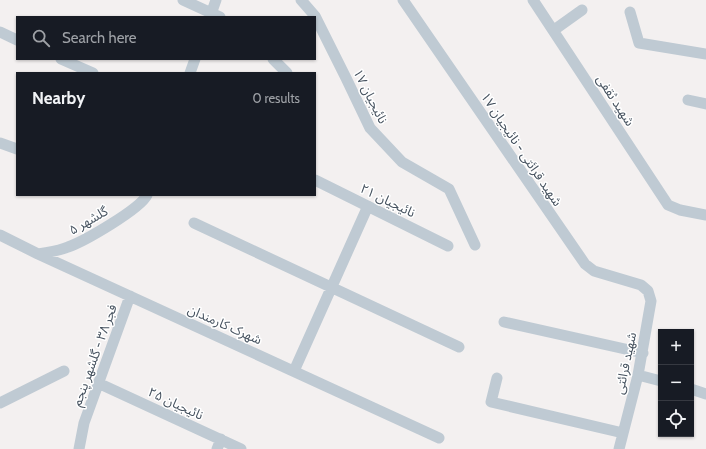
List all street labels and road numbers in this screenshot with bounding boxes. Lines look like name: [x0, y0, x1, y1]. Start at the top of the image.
street label: نائیجیان ۱۷: [350, 66, 392, 126]
street label: شهید ثقفی: [593, 71, 638, 129]
street label: شهید قرائتی - نائیجیان ۱۷: [477, 89, 566, 209]
street label: نائیجیان ۲۱: [357, 180, 418, 221]
street label: گلشهر ۵: [66, 202, 111, 238]
street label: شهرک کارمندان: [185, 301, 264, 348]
street label: فجر ۳۸ - گلشهر پنجم: [68, 302, 123, 409]
street label: شهید قرائتی: [611, 330, 640, 396]
street label: نائیجیان ۲۵: [145, 383, 206, 424]

